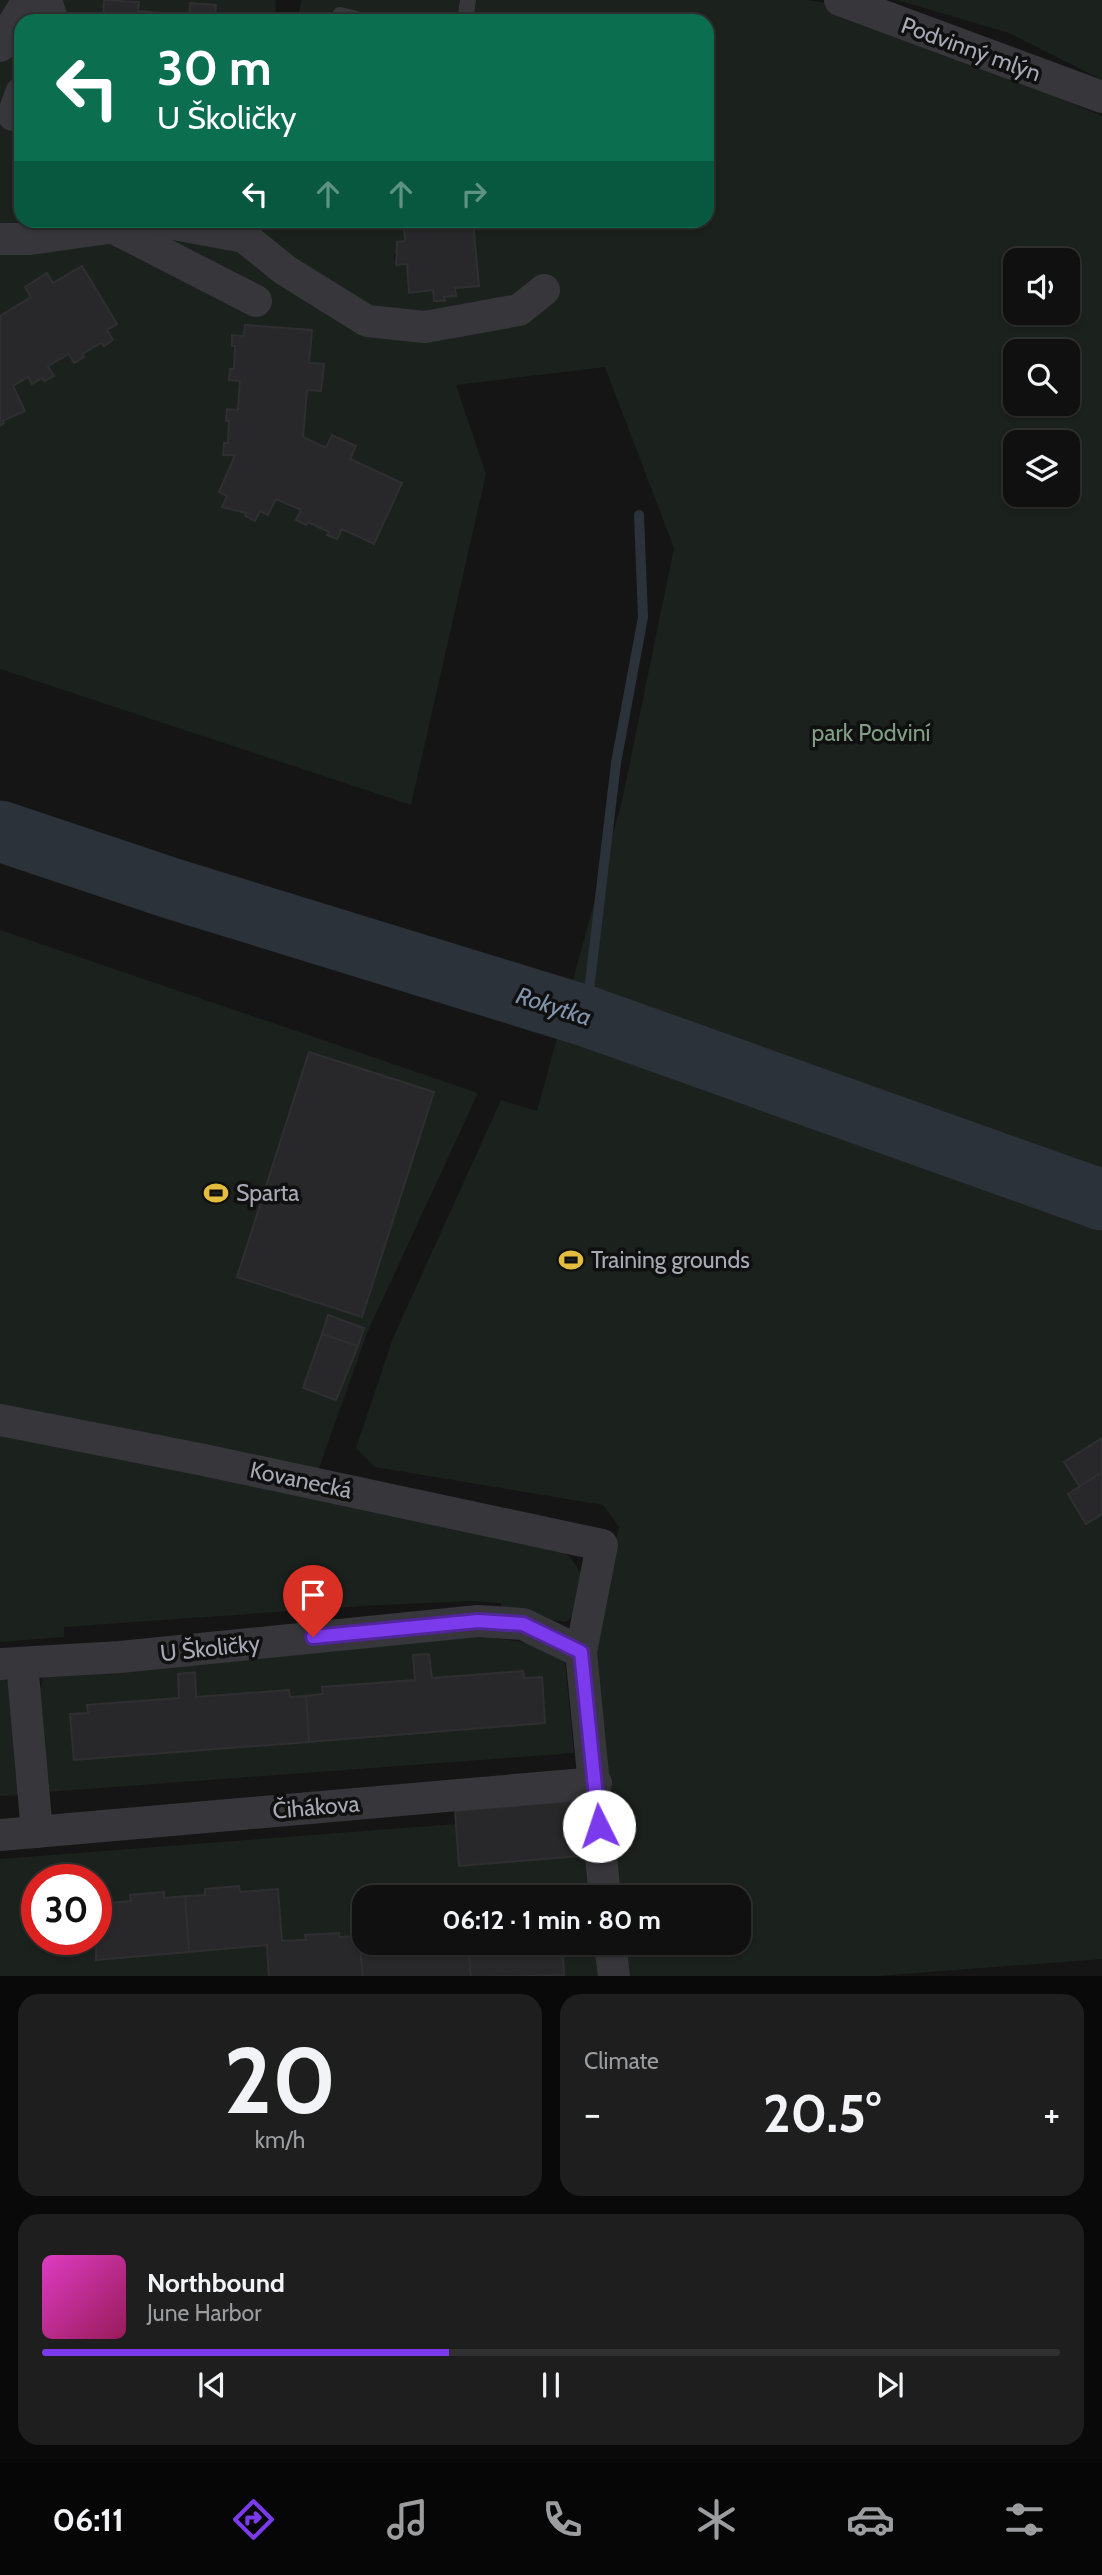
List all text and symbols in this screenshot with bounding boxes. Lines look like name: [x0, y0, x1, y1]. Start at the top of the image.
street label: Podvinný mlýn: [897, 11, 1045, 87]
text: 30 m: [157, 38, 272, 97]
icon: left: [42, 42, 133, 133]
text: U Školičky: [157, 98, 296, 137]
icon: left: [236, 175, 274, 213]
icon: ahead: [309, 175, 347, 213]
icon: ahead: [382, 175, 420, 213]
icon: right: [455, 175, 493, 213]
map controls: [1003, 248, 1080, 507]
button: sound: [1003, 248, 1080, 325]
button: search: [1003, 339, 1080, 416]
button: layers: [1003, 430, 1080, 507]
park label: park Podviní: [812, 719, 931, 747]
water label: Rokytka: [513, 980, 595, 1032]
sports icon: Sparta: [202, 1179, 230, 1207]
place label: Sparta: [236, 1179, 299, 1207]
sports icon: Training grounds: [557, 1246, 585, 1274]
place label: Training grounds: [591, 1246, 750, 1274]
street label: Kovanecká: [248, 1456, 354, 1504]
pin: [283, 1565, 343, 1637]
icon: arrive: [294, 1576, 332, 1614]
street label: U Školičky: [159, 1628, 262, 1667]
street label: Čihákova: [271, 1788, 361, 1825]
position arrow: [562, 1789, 636, 1863]
speed limit sign: 30: [21, 1864, 112, 1955]
text: 06:12 · 1 min · 80 m: [442, 1904, 661, 1936]
text: 20: [224, 2025, 336, 2136]
text: Climate: [584, 2047, 659, 2075]
text: 20.5°: [763, 2082, 881, 2145]
text: −: [584, 2090, 601, 2137]
text: +: [1043, 2090, 1060, 2137]
text: km/h: [255, 2126, 305, 2154]
text: Northbound: [147, 2267, 285, 2299]
text: June Harbor: [147, 2299, 261, 2327]
icon: previous: [193, 2366, 231, 2404]
icon: pause: [532, 2366, 570, 2404]
icon: next: [871, 2366, 909, 2404]
icon: directions: [229, 2495, 278, 2544]
icon: music: [383, 2495, 432, 2544]
icon: phone: [538, 2495, 587, 2544]
icon: climate: [692, 2495, 741, 2544]
icon: car: [846, 2495, 895, 2544]
icon: filters: [1000, 2495, 1049, 2544]
text: 06:11: [53, 2500, 124, 2539]

